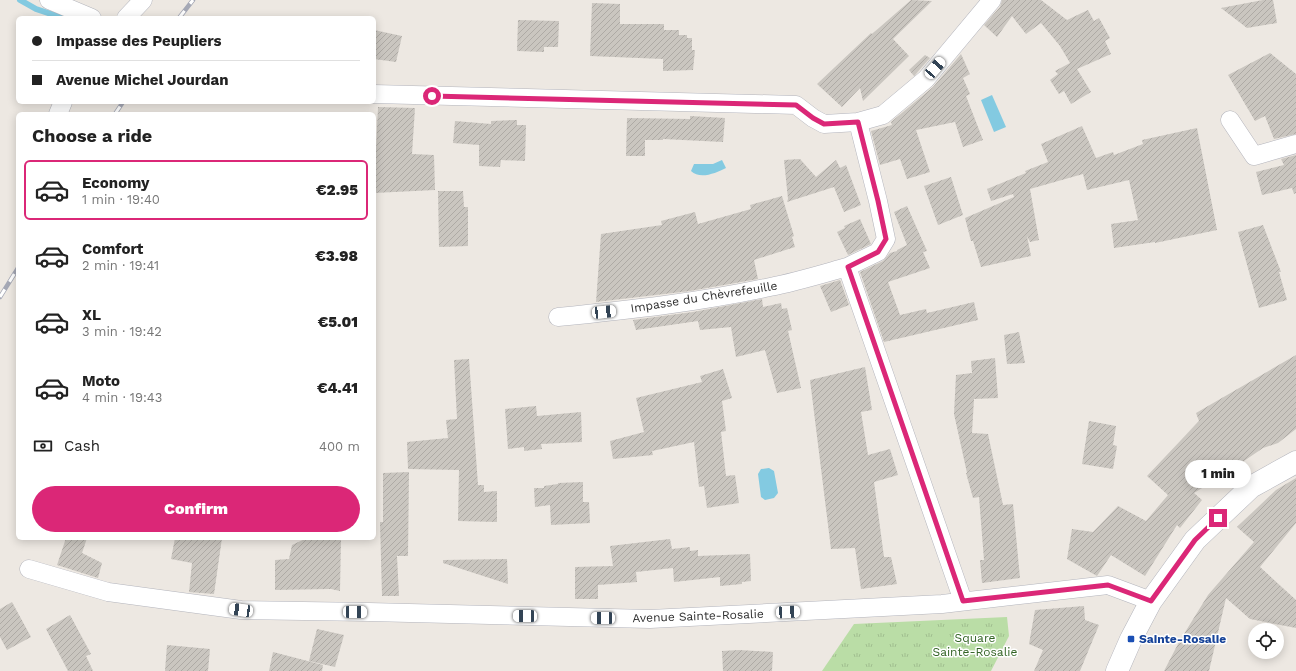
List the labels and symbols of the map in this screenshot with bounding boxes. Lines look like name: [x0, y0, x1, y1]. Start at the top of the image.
car: [923, 55, 947, 81]
route start: [423, 87, 441, 105]
street label: Impasse du Chèvrefeuille: [630, 278, 778, 316]
car: [591, 305, 617, 319]
callout: 1 min: [1185, 460, 1251, 488]
route end: [1209, 509, 1227, 527]
car: [228, 602, 254, 618]
car: [776, 605, 800, 619]
car: [343, 606, 367, 618]
street label: Avenue Sainte-Rosalie: [632, 607, 764, 625]
car: [513, 610, 537, 622]
car: [591, 612, 615, 624]
park label: Square Sainte-Rosalie: [933, 631, 1017, 659]
place label: Sainte-Rosalie: [1139, 632, 1226, 646]
marker: Sainte-Rosalie: [1126, 634, 1136, 644]

